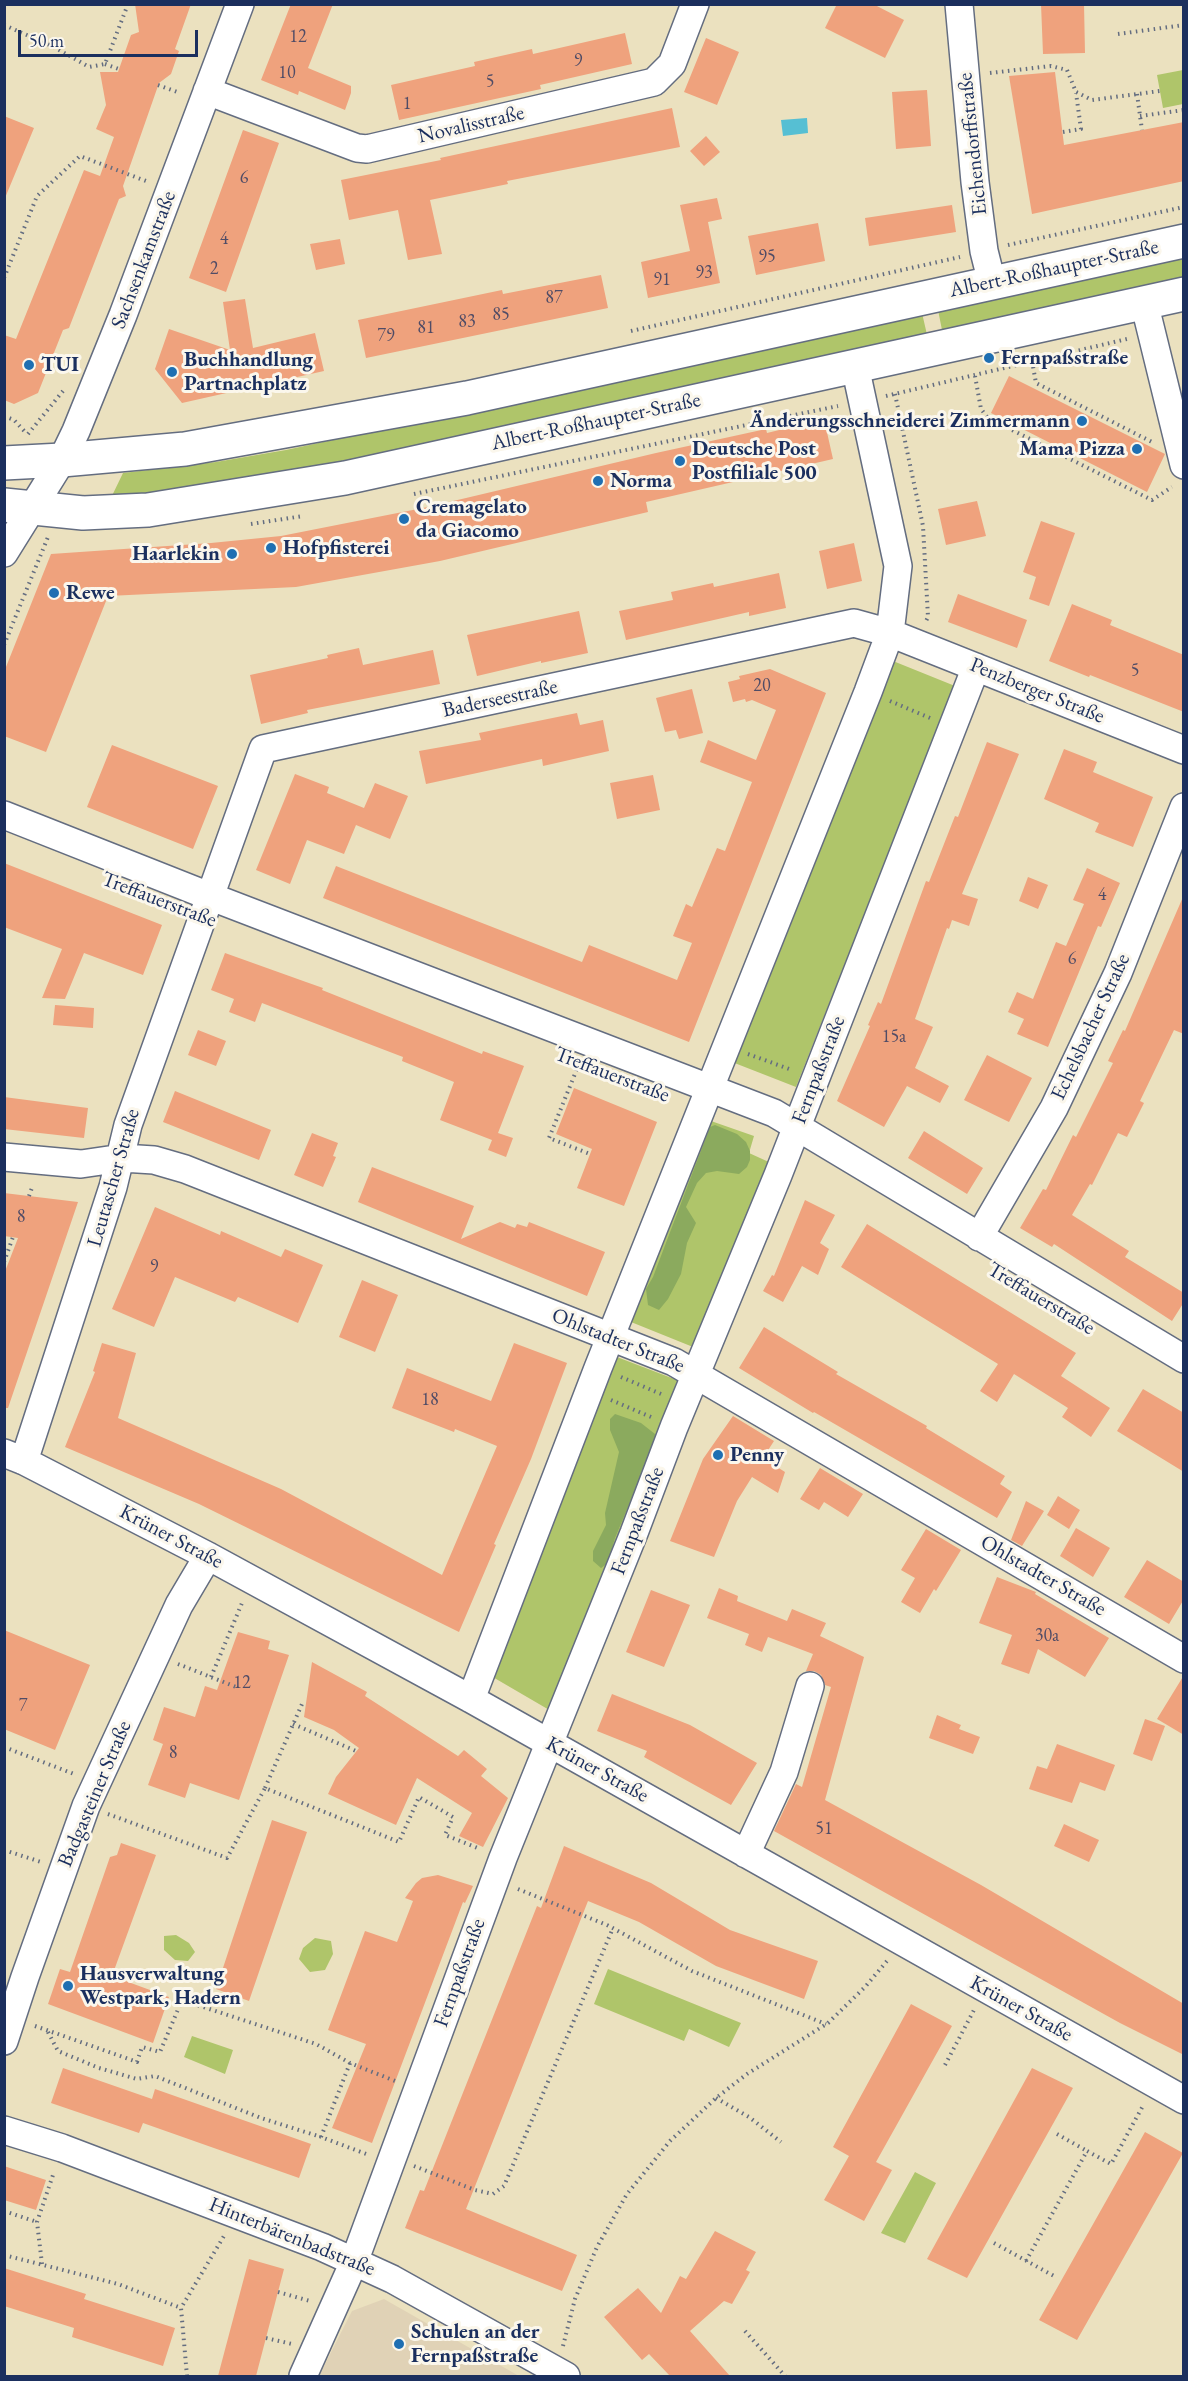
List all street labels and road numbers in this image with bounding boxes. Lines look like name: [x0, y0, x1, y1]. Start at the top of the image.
street label: Eichendorffstraße: [953, 71, 993, 217]
street label: Novalisstraße: [415, 101, 527, 149]
street label: Sachsenkamstraße: [106, 187, 182, 333]
street label: Albert-Roßhaupter-Straße: [947, 235, 1161, 303]
street label: Albert-Roßhaupter-Straße: [489, 388, 703, 456]
street label: Penzberger Straße: [966, 653, 1108, 729]
street label: Baderseestraße: [440, 675, 560, 723]
street label: Treffauerstraße: [98, 867, 220, 933]
street label: Echelsbacher Straße: [1046, 950, 1136, 1104]
street label: Fernpaßstraße: [787, 1013, 851, 1127]
street label: Treffauerstraße: [551, 1042, 673, 1108]
street label: Leutascher Straße: [82, 1106, 146, 1250]
street label: Treffauerstraße: [983, 1257, 1099, 1341]
street label: Ohlstadter Straße: [548, 1303, 688, 1379]
street label: Fernpaßstraße: [606, 1464, 670, 1578]
street label: Krüner Straße: [115, 1499, 227, 1575]
street label: Ohlstadter Straße: [976, 1530, 1110, 1622]
street label: Badgasteiner Straße: [53, 1717, 137, 1871]
street label: Krüner Straße: [541, 1731, 653, 1809]
street label: Fernpaßstraße: [429, 1915, 491, 2031]
street label: Krüner Straße: [965, 1970, 1077, 2048]
street label: Hinterbärenbadstraße: [205, 2192, 379, 2282]

